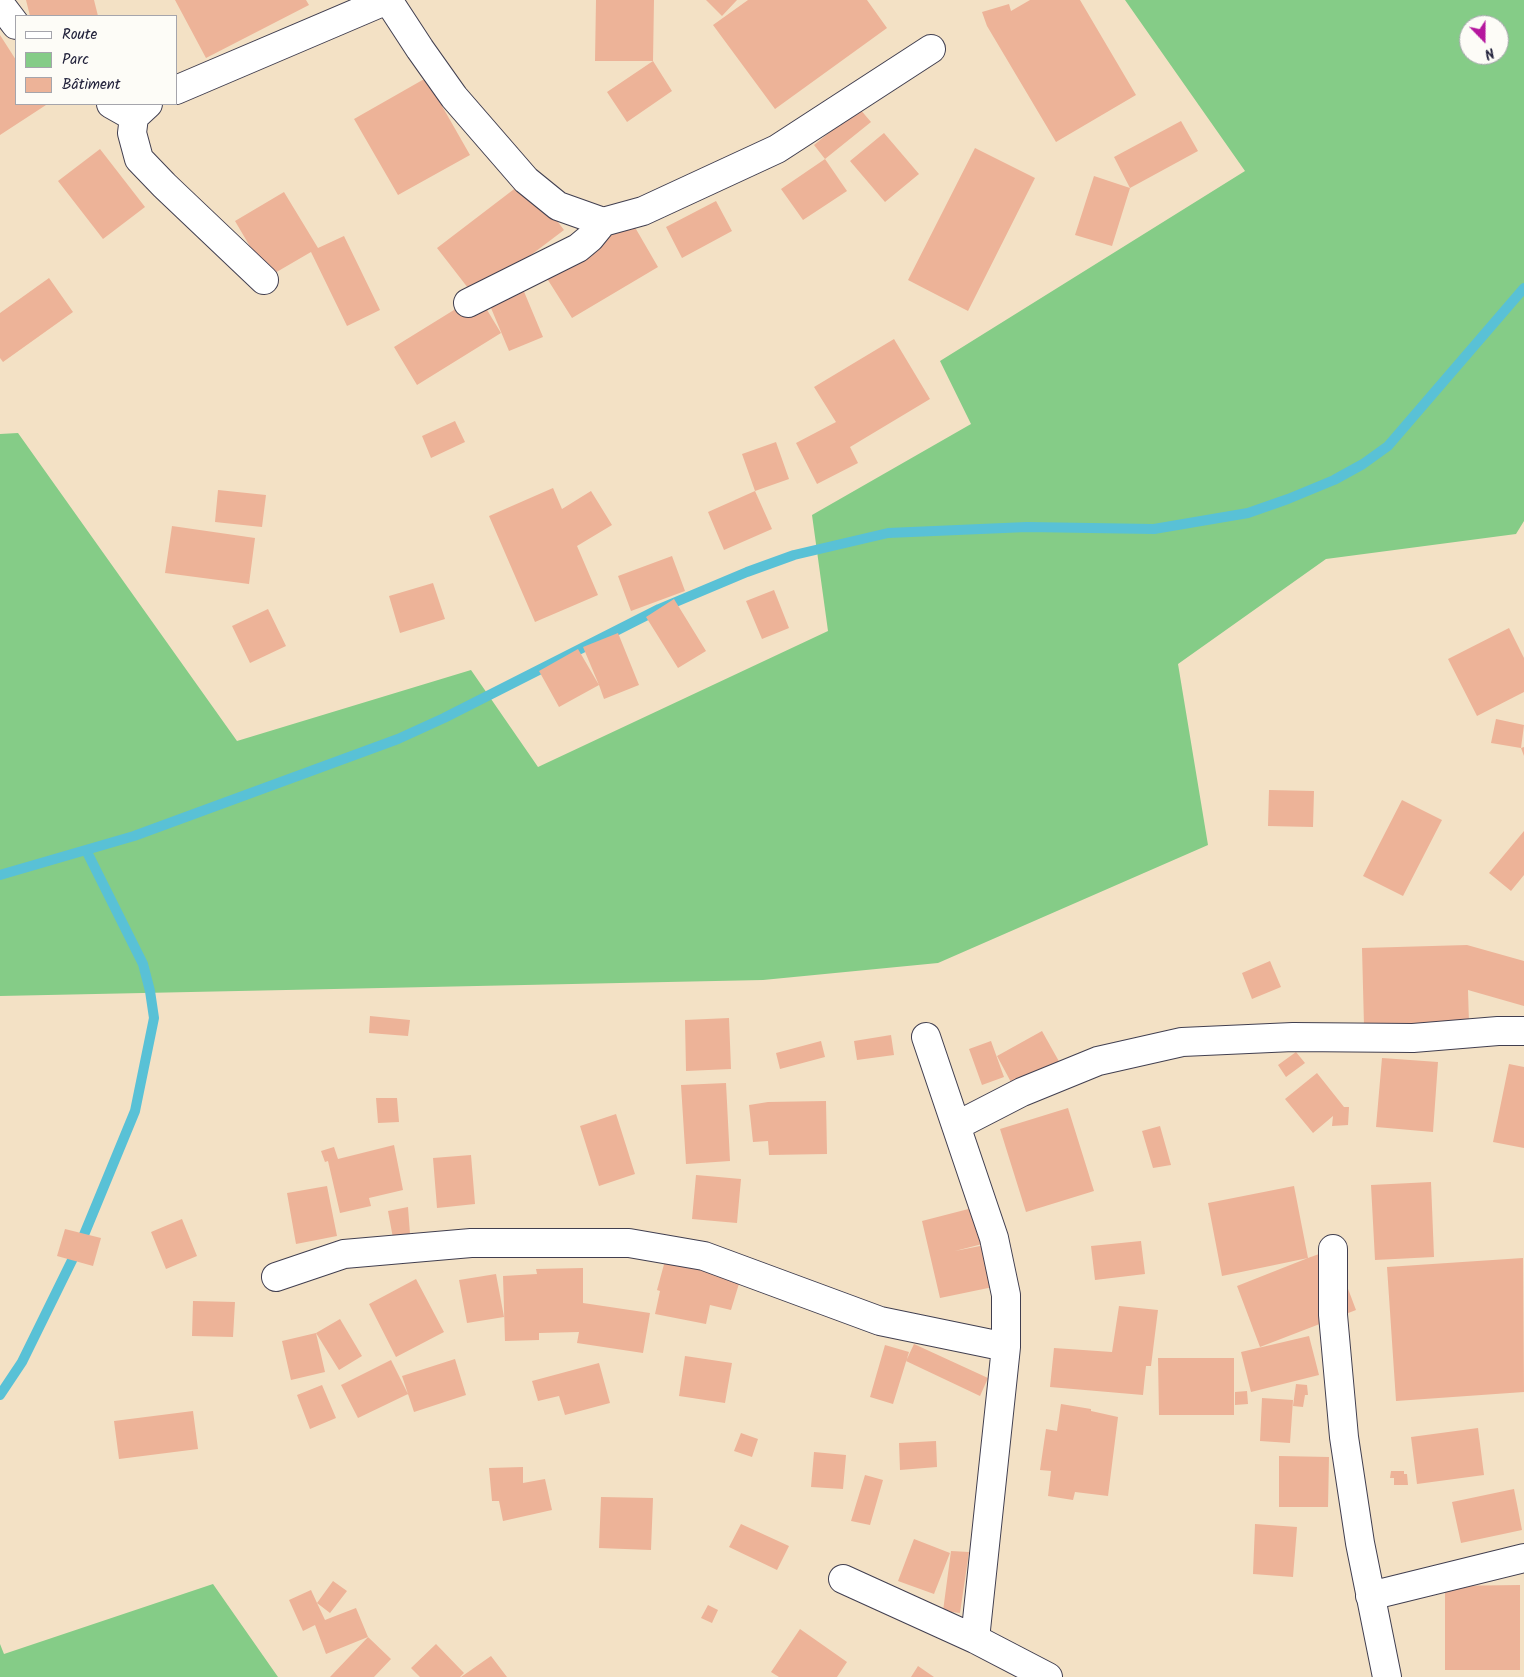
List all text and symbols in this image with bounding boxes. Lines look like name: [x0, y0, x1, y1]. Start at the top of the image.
legend: [15, 15, 178, 105]
north arrow: [1459, 15, 1509, 65]
text: Route: [62, 23, 97, 47]
text: N: [1481, 41, 1497, 65]
text: Parc: [62, 48, 89, 72]
text: Bâtiment: [62, 73, 121, 97]

